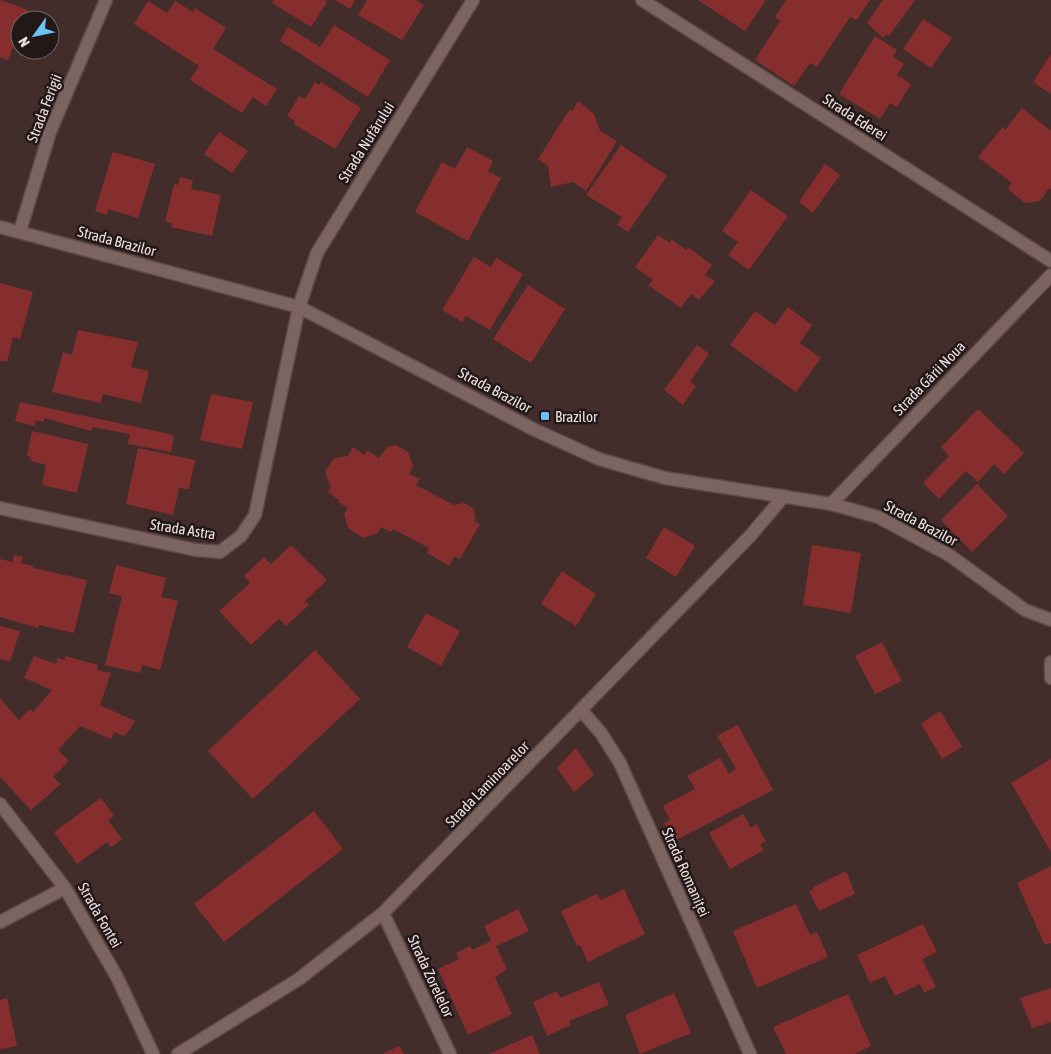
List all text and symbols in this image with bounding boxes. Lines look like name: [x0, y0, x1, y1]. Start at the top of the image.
north arrow: [10, 10, 60, 60]
text: N: [15, 34, 33, 50]
street label: Strada Ferigii: [23, 72, 65, 144]
street label: Strada Ederei: [820, 90, 890, 144]
street label: Strada Nufărului: [335, 99, 397, 185]
street label: Strada Brazilor: [76, 222, 158, 260]
street label: Strada Gării Noua: [889, 337, 969, 419]
street label: Strada Brazilor: [456, 364, 535, 417]
place label: Brazilor: [555, 408, 598, 425]
marker: Brazilor: [539, 410, 551, 422]
street label: Strada Brazilor: [882, 497, 961, 550]
street label: Strada Astra: [149, 515, 217, 543]
street label: Strada Laminoarelor: [442, 737, 533, 830]
street label: Strada Romaniței: [659, 825, 713, 919]
street label: Strada Fontei: [75, 879, 125, 951]
street label: Strada Zorelelor: [405, 932, 458, 1020]

